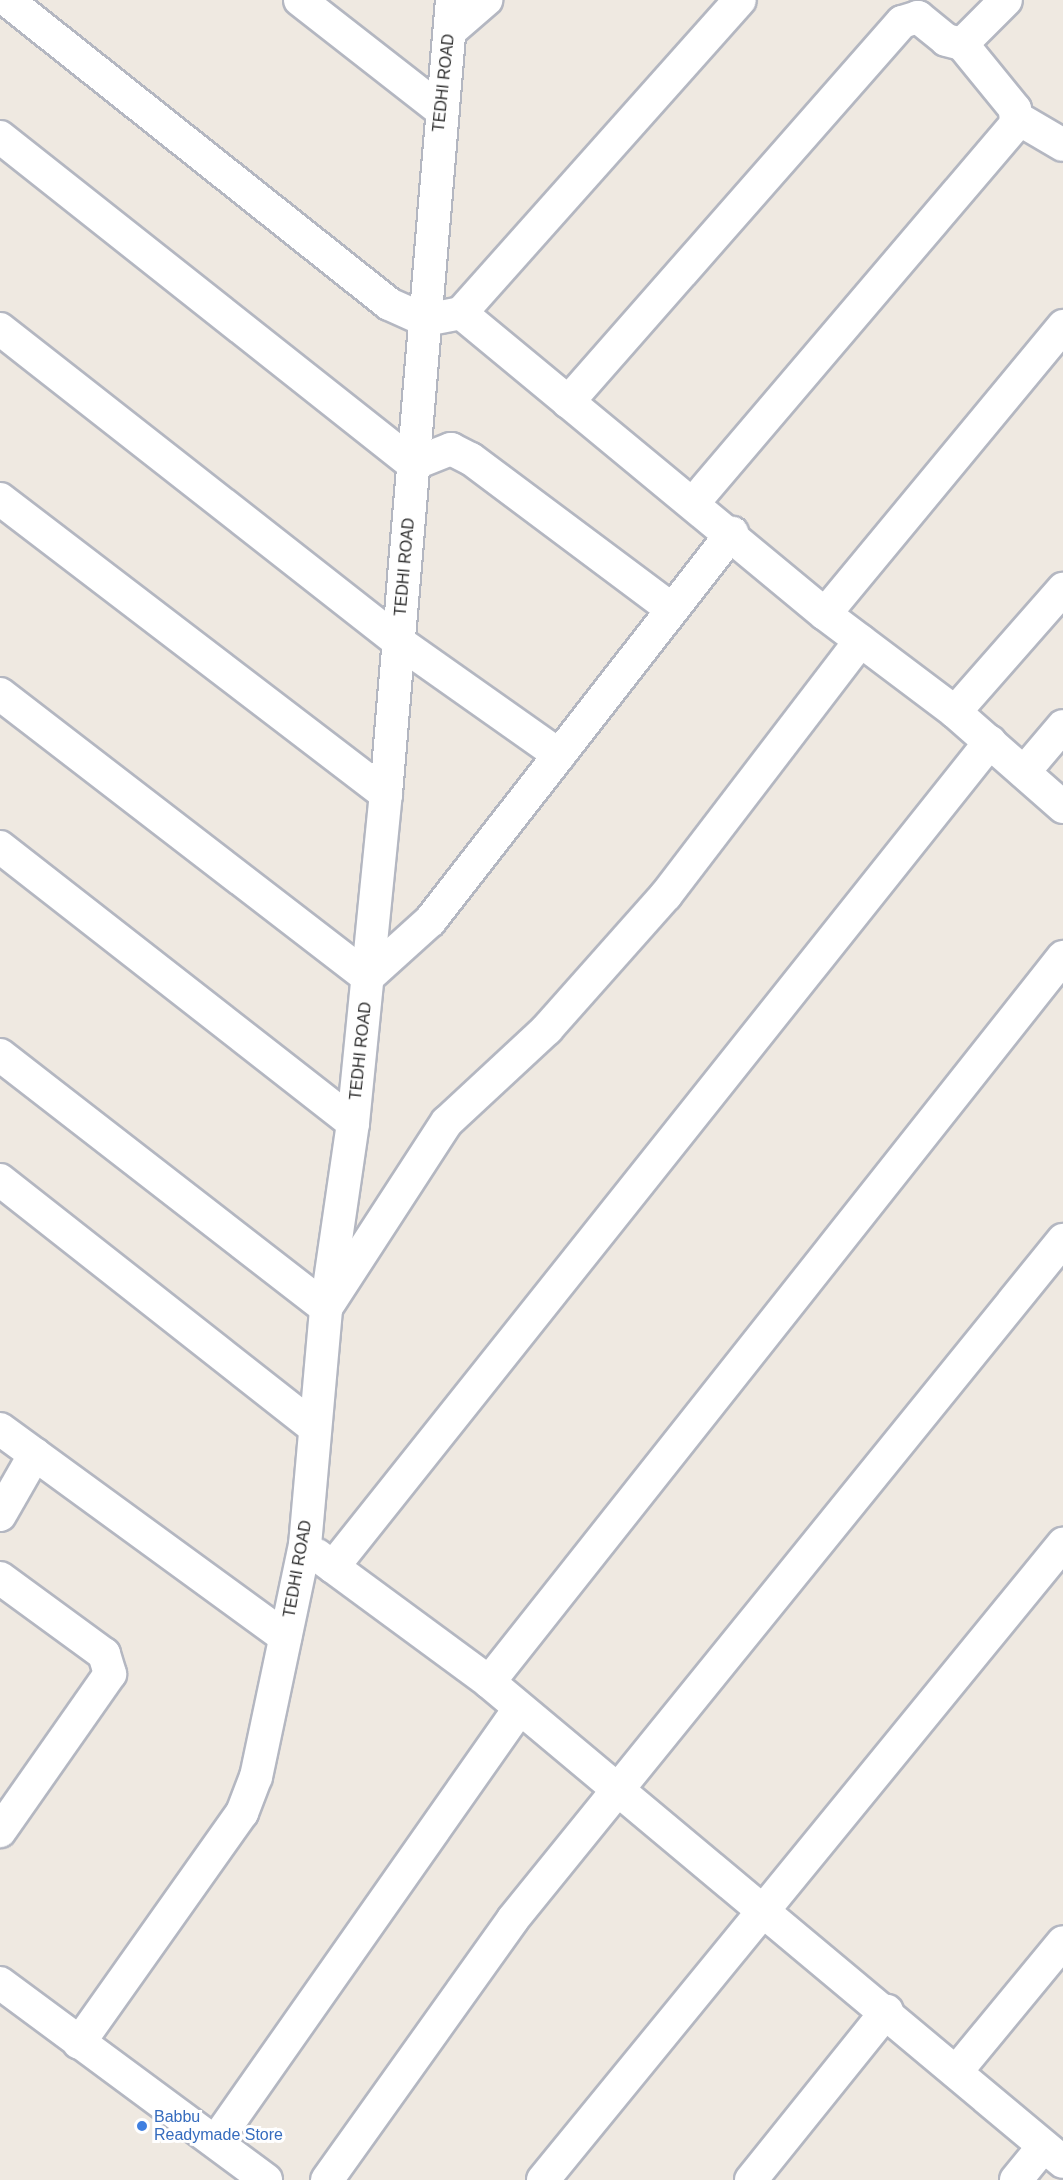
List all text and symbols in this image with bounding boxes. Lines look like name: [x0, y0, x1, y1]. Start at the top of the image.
street label: TEDHI ROAD: [429, 33, 459, 133]
street label: TEDHI ROAD: [391, 517, 419, 617]
street label: TEDHI ROAD: [346, 1001, 376, 1101]
street label: TEDHI ROAD: [280, 1519, 316, 1619]
place label: Babbu Readymade Store: [154, 2107, 283, 2145]
marker: Babbu Readymade Store: [135, 2119, 149, 2133]

